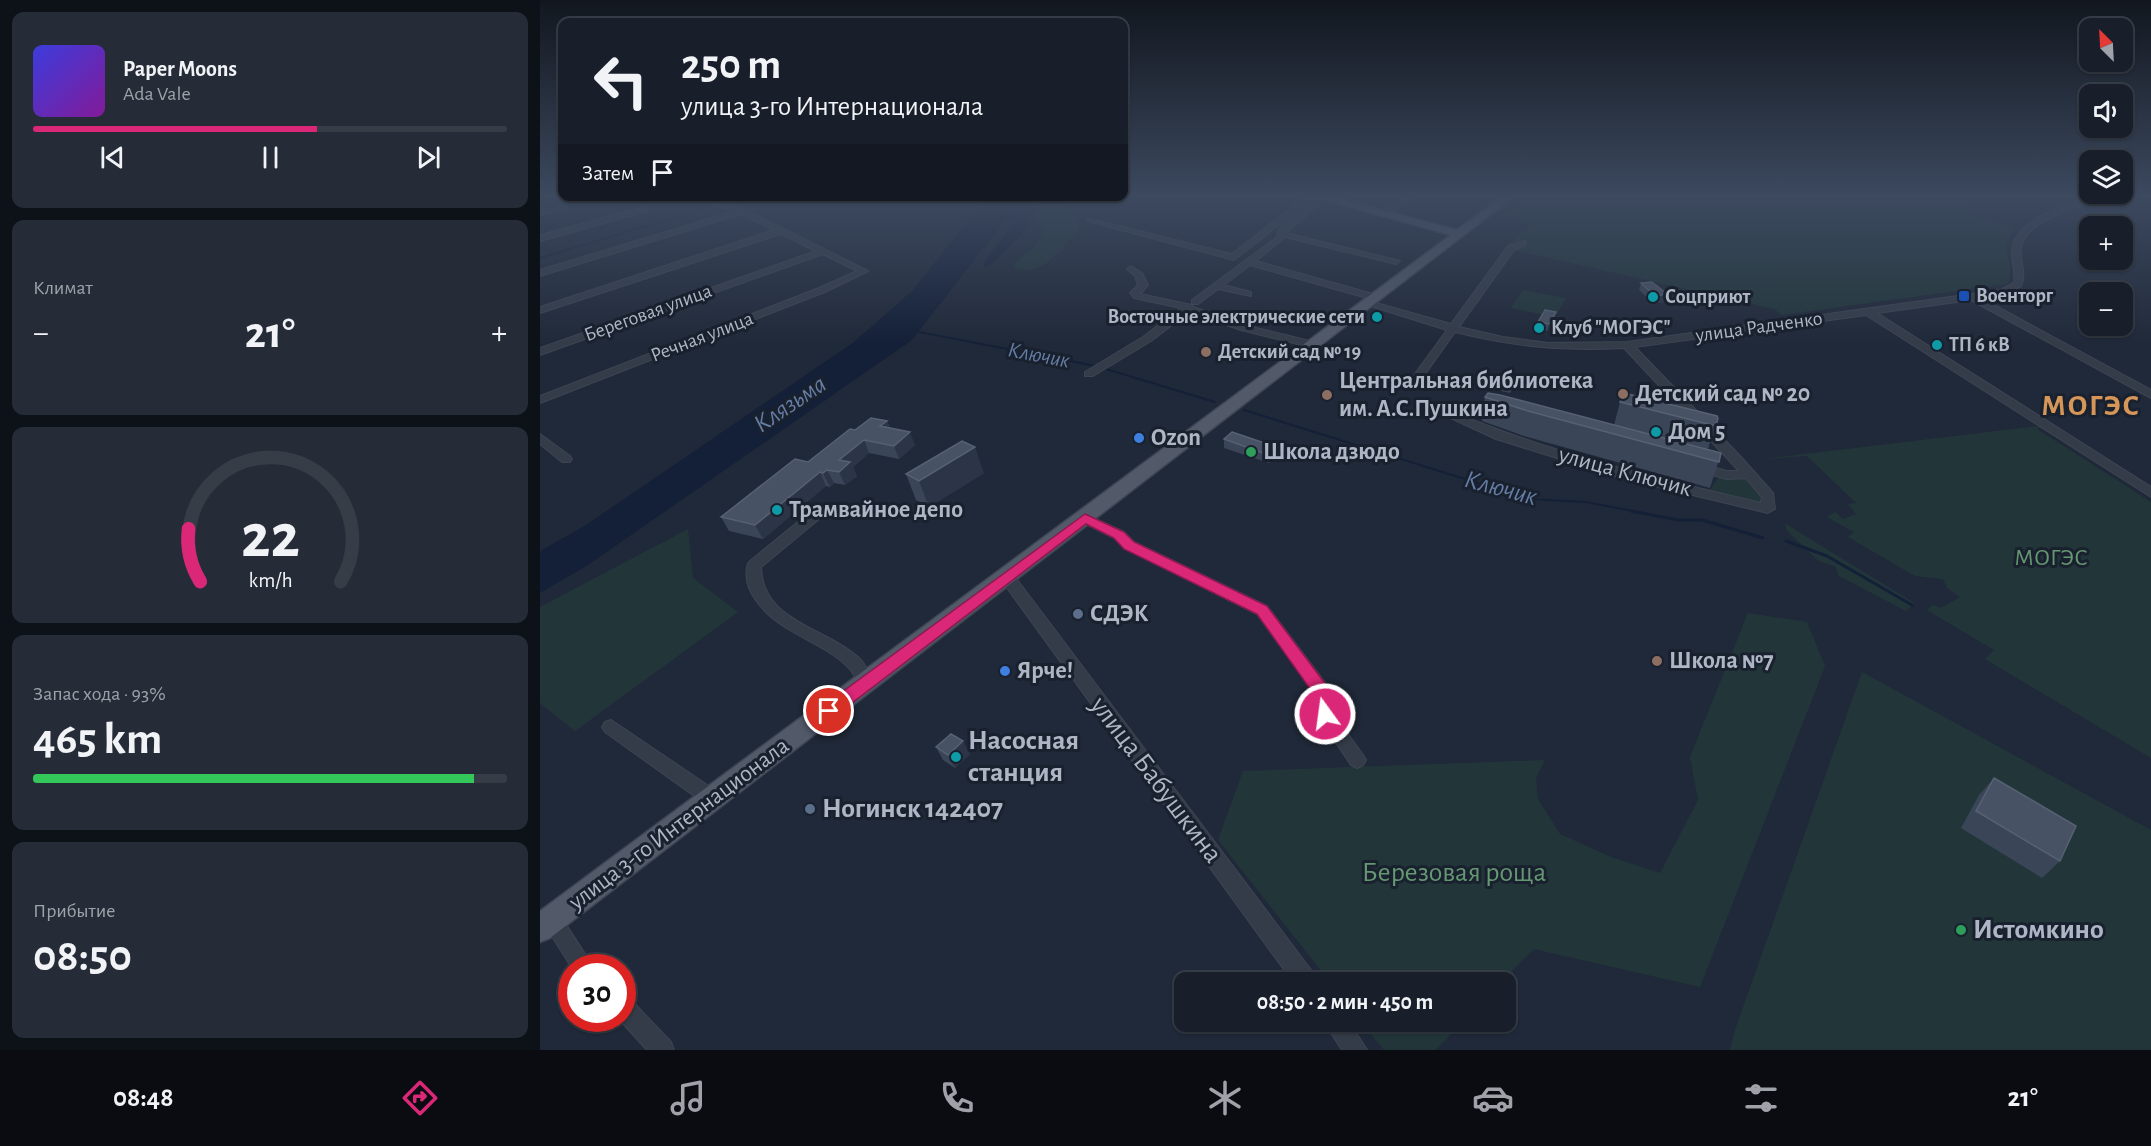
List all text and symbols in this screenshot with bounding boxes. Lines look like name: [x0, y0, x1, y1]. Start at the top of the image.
north arrow: [2079, 18, 2133, 72]
map controls: [2079, 18, 2133, 336]
icon: left: [582, 42, 660, 120]
text: 250 m: [681, 44, 781, 86]
text: Paper Moons: [123, 58, 237, 80]
text: Ada Vale: [123, 84, 191, 104]
button: sound: [2079, 84, 2133, 138]
text: улица 3-го Интернационала: [681, 93, 983, 120]
icon: previous: [96, 141, 129, 174]
icon: pause: [254, 141, 287, 174]
icon: next: [412, 141, 445, 174]
button: layers: [2079, 150, 2133, 204]
icon: arrive: [646, 156, 679, 189]
text: Затем: [582, 162, 634, 184]
button: +: [2079, 216, 2133, 270]
text: Климат: [33, 278, 93, 298]
street label: Береговая улица: [581, 281, 715, 345]
button: −: [2079, 282, 2133, 336]
place label: Военторг: [1976, 286, 2054, 306]
place label: Соцприют: [1665, 287, 1751, 307]
marker: Военторг: [1957, 289, 1971, 303]
marker: Соцприют: [1646, 290, 1660, 304]
place label: Восточные электрические сети: [1107, 307, 1365, 327]
street label: Речная улица: [648, 308, 756, 366]
street label: улица Радченко: [1693, 308, 1824, 346]
marker: Восточные электрические сети: [1370, 310, 1384, 324]
text: 21°: [245, 311, 295, 356]
text: −: [33, 317, 49, 350]
text: +: [491, 317, 507, 350]
place label: Клуб "МОГЭС": [1551, 318, 1671, 338]
marker: Клуб "МОГЭС": [1532, 321, 1546, 335]
place label: ТП 6 кВ: [1949, 335, 2010, 355]
water label: Ключик: [1006, 338, 1073, 372]
marker: ТП 6 кВ: [1930, 338, 1944, 352]
place label: Детский сад № 19: [1218, 342, 1361, 362]
marker: Детский сад № 19: [1199, 345, 1213, 359]
place label: Центральная библиотека им. А.С.Пушкина: [1339, 369, 1593, 421]
water label: Клязьма: [749, 371, 831, 437]
place label: Детский сад № 20: [1635, 382, 1810, 406]
marker: Детский сад № 20: [1616, 387, 1630, 401]
marker: Центральная библиотека им. А.С.Пушкина: [1320, 388, 1334, 402]
district label: МОГЭС: [2041, 391, 2141, 421]
place label: Дом 5: [1668, 420, 1725, 444]
marker: Дом 5: [1649, 425, 1663, 439]
place label: Ozon: [1151, 426, 1201, 450]
marker: Ozon: [1132, 431, 1146, 445]
place label: Школа дзюдо: [1263, 440, 1400, 464]
street label: улица Ключик: [1555, 442, 1694, 501]
marker: Школа дзюдо: [1244, 445, 1258, 459]
water label: Ключик: [1462, 466, 1540, 510]
place label: Трамвайное депо: [789, 498, 963, 522]
marker: Трамвайное депо: [770, 503, 784, 517]
text: 22: [241, 506, 299, 568]
park label: МОГЭС: [2014, 546, 2088, 570]
text: km/h: [248, 570, 292, 591]
place label: СДЭК: [1090, 602, 1149, 626]
marker: СДЭК: [1071, 607, 1085, 621]
place label: Школа №7: [1669, 649, 1774, 673]
marker: Школа №7: [1650, 654, 1664, 668]
place label: Ярче!: [1017, 659, 1073, 683]
marker: Ярче!: [998, 664, 1012, 678]
position arrow: [1293, 682, 1357, 746]
text: Запас хода · 93%: [33, 684, 166, 704]
pin: [803, 685, 854, 736]
street label: улица Бабушкина: [1084, 691, 1228, 868]
icon: arrive: [812, 694, 845, 727]
text: 465 km: [33, 717, 162, 762]
place label: Насосная станция: [968, 727, 1079, 787]
street label: улица 3-го Интернационала: [564, 734, 794, 915]
marker: Насосная станция: [949, 750, 963, 764]
place label: Ногинск 142407: [822, 795, 1003, 823]
marker: Ногинск 142407: [803, 802, 817, 816]
park label: Березовая роща: [1362, 859, 1546, 887]
text: Прибытие: [33, 901, 115, 921]
place label: Истомкино: [1973, 916, 2104, 944]
marker: Истомкино: [1954, 923, 1968, 937]
text: 08:50: [33, 934, 132, 979]
speed limit sign: 30: [558, 954, 636, 1032]
text: 08:50 · 2 мин · 450 m: [1257, 991, 1433, 1013]
icon: directions: [399, 1077, 441, 1119]
icon: music: [667, 1077, 709, 1119]
icon: phone: [936, 1077, 978, 1119]
icon: climate: [1204, 1077, 1246, 1119]
icon: car: [1472, 1077, 1514, 1119]
icon: filters: [1740, 1077, 1782, 1119]
text: 08:48: [113, 1084, 173, 1111]
text: 21°: [2008, 1084, 2038, 1111]

